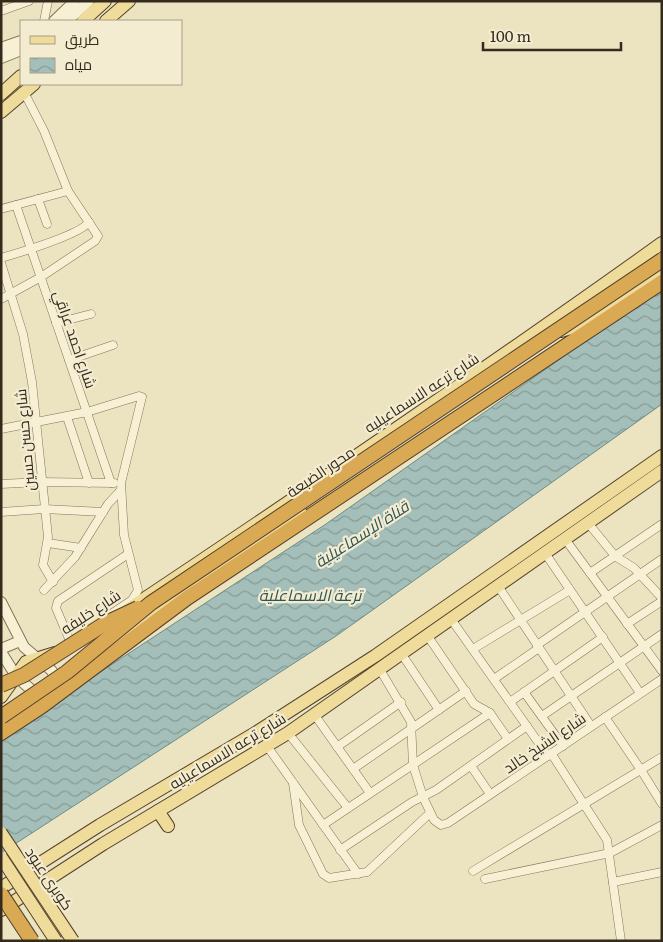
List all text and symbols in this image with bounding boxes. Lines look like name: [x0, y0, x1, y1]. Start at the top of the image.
legend: [20, 20, 182, 85]
scale bar: [483, 20, 620, 52]
text: 100 m: [490, 24, 531, 47]
text: طريق: [65, 27, 99, 50]
text: مياه: [65, 52, 92, 75]
street label: شارع احمد عراقي: [47, 287, 104, 392]
street label: شارع ترعه الاسماعيليه: [359, 346, 483, 439]
street label: شارع حسن حسين: [8, 388, 41, 492]
street label: محور الضبعة: [281, 440, 359, 502]
water label: قناة الإسماعيلية: [309, 493, 414, 572]
water label: ترعة الاسماعلية: [259, 582, 364, 606]
street label: شارع خليفه: [55, 583, 125, 640]
street label: شارع ترعه الاسماعيليه: [164, 706, 290, 795]
street label: شارع الشيخ خالد: [498, 706, 590, 779]
street label: كوبرى عبود: [20, 842, 80, 914]

